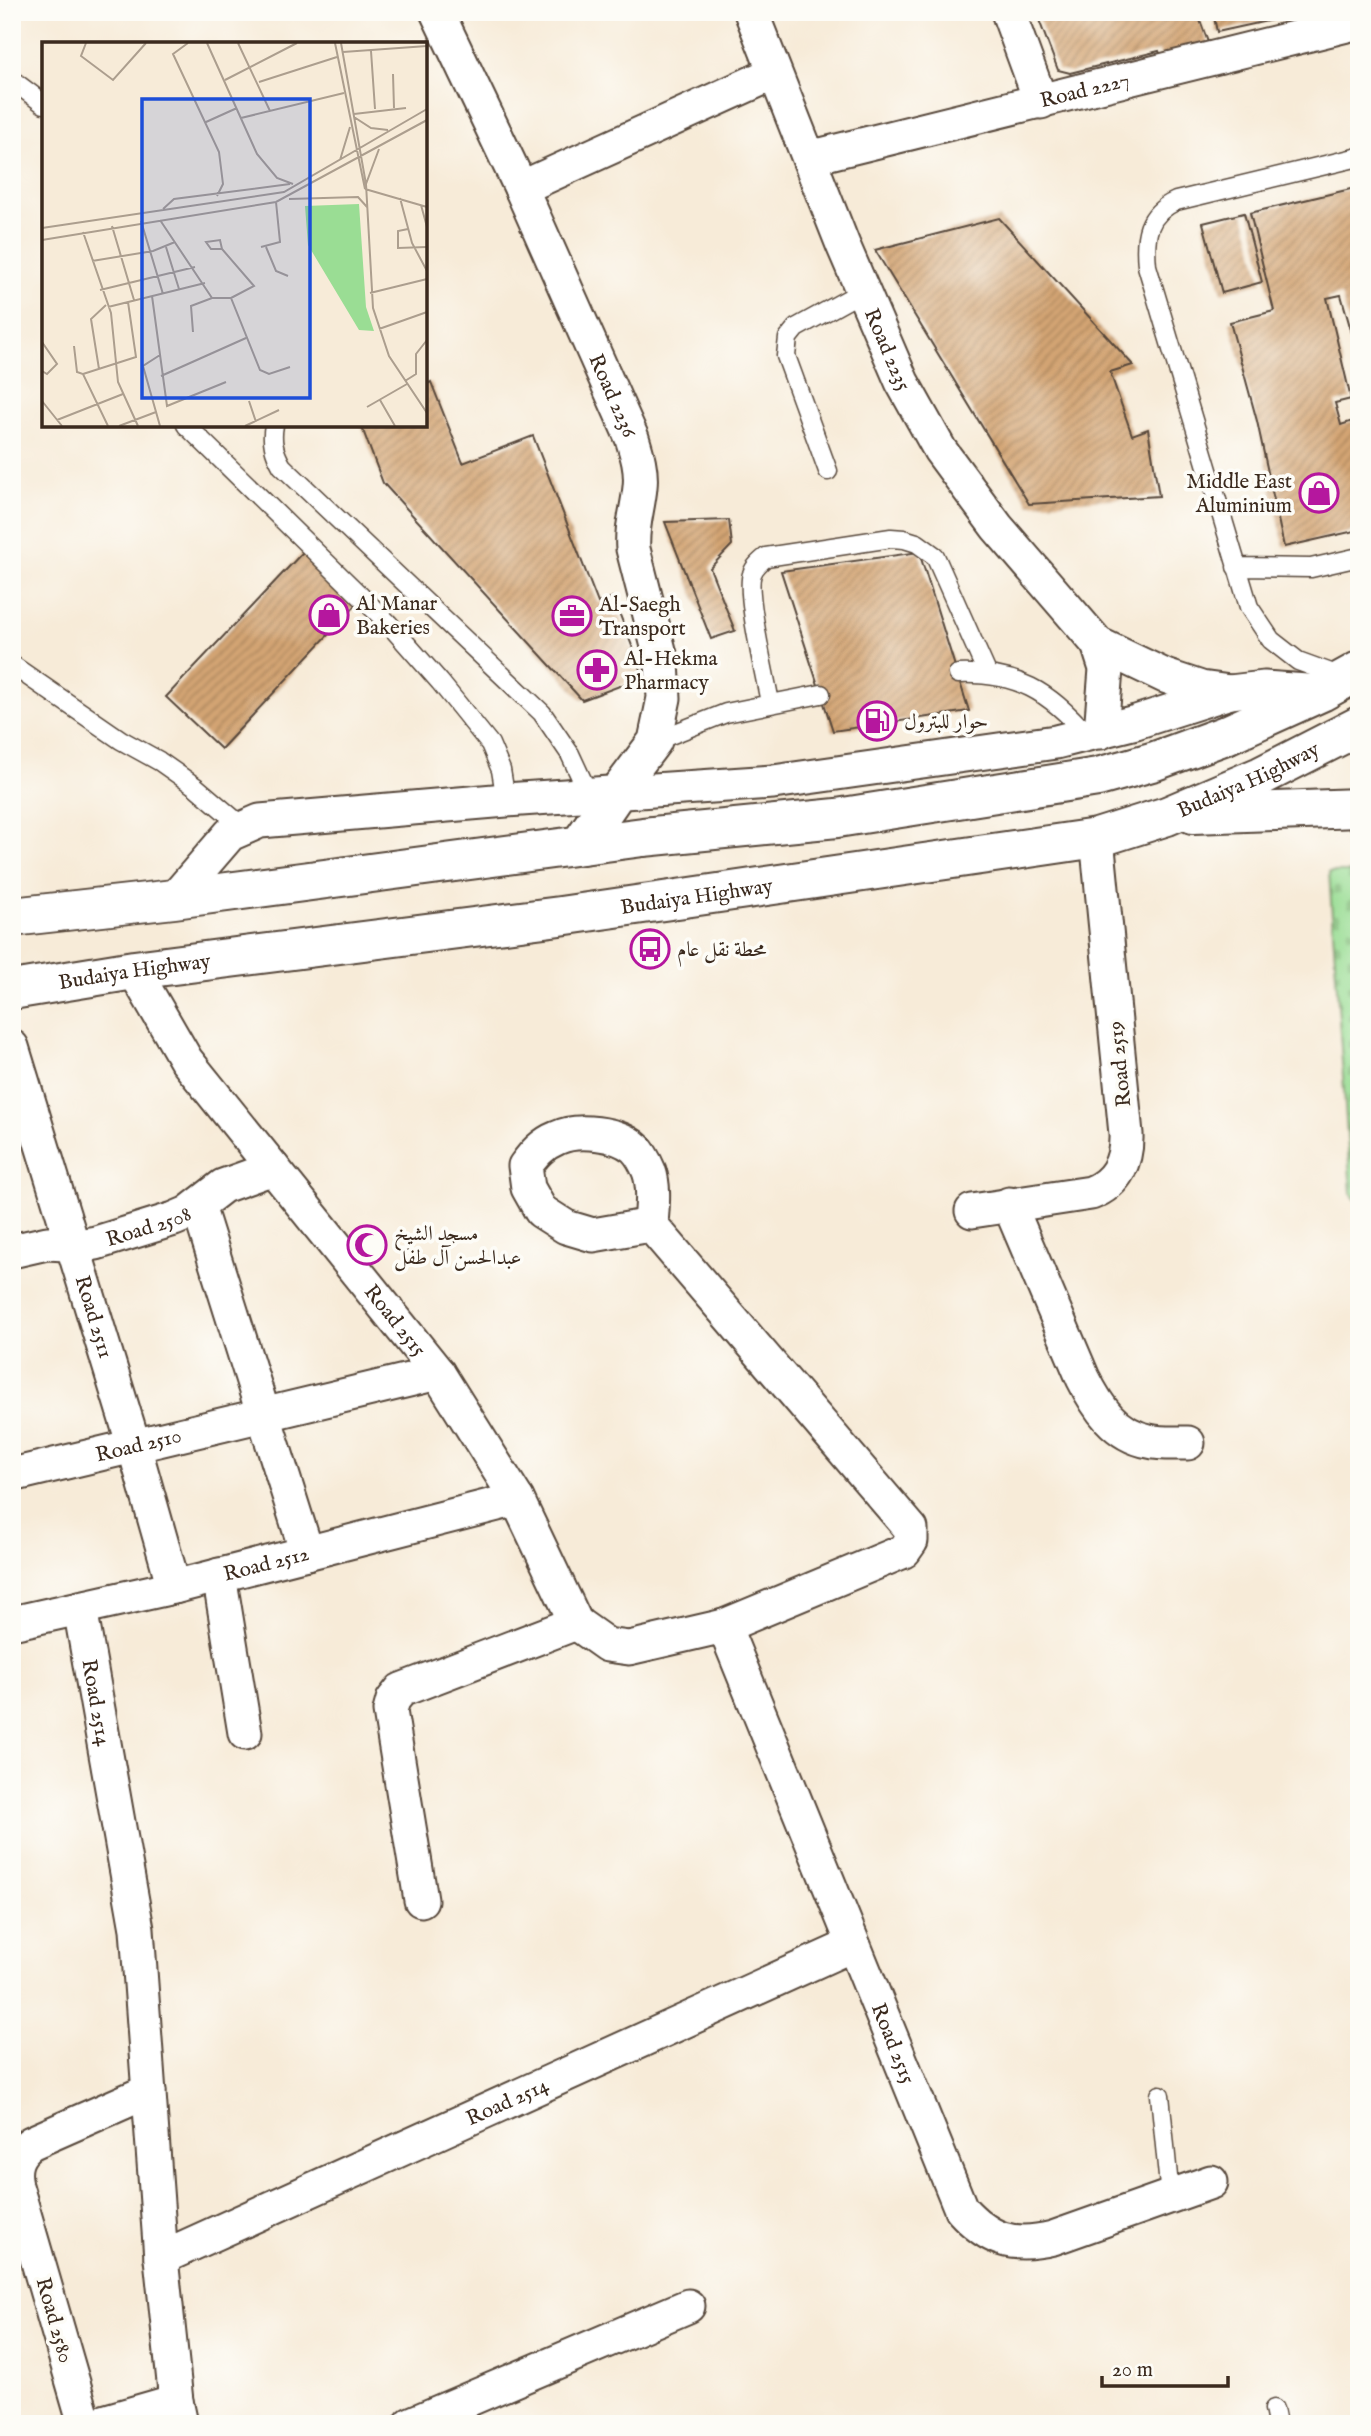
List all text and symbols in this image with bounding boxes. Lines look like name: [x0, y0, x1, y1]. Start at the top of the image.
inset map: [42, 42, 427, 427]
street label: Road 2227: [1038, 67, 1133, 115]
street label: Road 2235: [857, 304, 917, 397]
street label: Road 2236: [581, 350, 642, 443]
place label: Middle East Aluminium: [1186, 469, 1292, 520]
shop icon: Middle East Aluminium: [1298, 472, 1340, 514]
place label: Al Manar Bakeries: [355, 591, 438, 642]
place label: Al-Saegh Transport: [598, 592, 686, 643]
shop icon: Al Manar Bakeries: [308, 594, 350, 636]
office icon: Al-Saegh Transport: [551, 595, 593, 637]
place label: Al-Hekma Pharmacy: [623, 646, 719, 697]
pharmacy icon: Al-Hekma Pharmacy: [576, 649, 618, 691]
fuel station icon: حوار للبترول: [856, 700, 898, 742]
place label: حوار للبترول: [904, 709, 988, 736]
street label: Budaiya Highway: [1174, 736, 1325, 825]
street label: Budaiya Highway: [619, 873, 775, 922]
bus stop icon: محطة نقل عام: [629, 928, 671, 970]
place label: محطة نقل عام: [677, 937, 767, 967]
street label: Budaiya Highway: [57, 948, 213, 997]
street label: Road 2519: [1103, 1019, 1138, 1108]
street label: Road 2508: [103, 1201, 196, 1254]
place label: مسجد الشيخ عبدالحسن آل طفل: [394, 1221, 521, 1272]
mosque icon: مسجد الشيخ عبدالحسن آل طفل: [346, 1224, 388, 1266]
street label: Road 2511: [68, 1272, 118, 1362]
street label: Road 2515: [357, 1280, 432, 1363]
street label: Road 2510: [93, 1423, 184, 1470]
street label: Road 2512: [221, 1541, 312, 1589]
street label: Road 2514: [74, 1657, 116, 1749]
street label: Road 2515: [864, 1999, 921, 2089]
street label: Road 2514: [462, 2072, 554, 2133]
street label: Road 2580: [28, 2274, 79, 2366]
scale bar: [1102, 2345, 1228, 2389]
text: 20 m: [1112, 2357, 1153, 2384]

